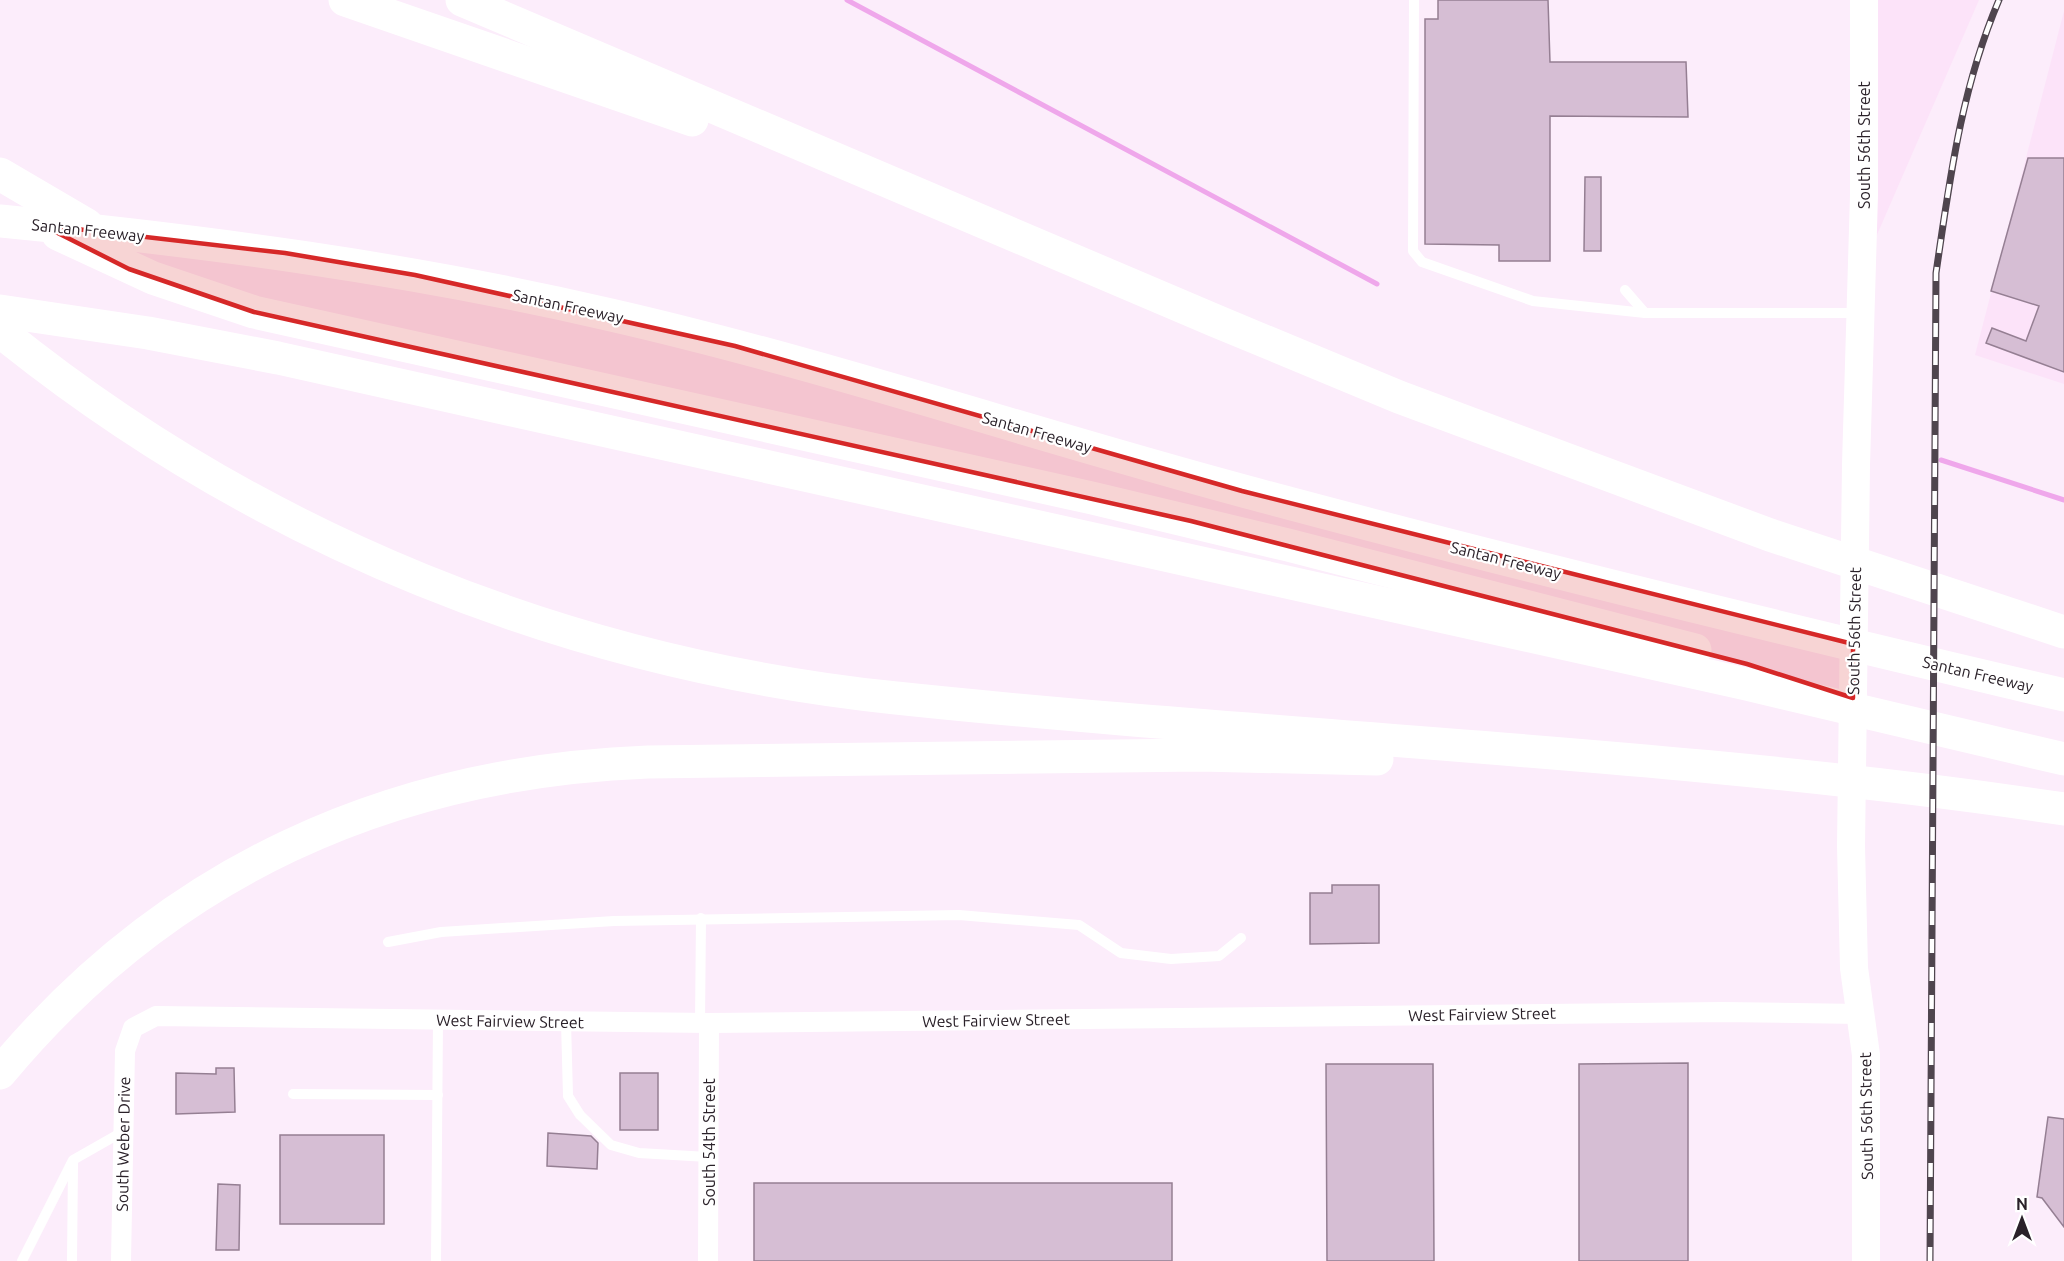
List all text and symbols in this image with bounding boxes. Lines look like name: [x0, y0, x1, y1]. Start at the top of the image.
street label: South 56th Street: [1855, 80, 1873, 209]
street label: Santan Freeway: [31, 215, 146, 245]
street label: Santan Freeway: [511, 285, 626, 327]
street label: Santan Freeway: [980, 408, 1094, 456]
street label: Santan Freeway: [1449, 538, 1563, 582]
street label: South 56th Street: [1844, 566, 1864, 695]
street label: Santan Freeway: [1921, 652, 2035, 696]
street label: West Fairview Street: [1408, 1004, 1557, 1024]
street label: West Fairview Street: [922, 1010, 1071, 1030]
street label: West Fairview Street: [436, 1011, 585, 1031]
street label: South 56th Street: [1856, 1051, 1876, 1180]
street label: South Weber Drive: [113, 1076, 133, 1212]
street label: South 54th Street: [700, 1077, 718, 1206]
north arrow: [1992, 1189, 2052, 1249]
text: N: [2016, 1195, 2028, 1213]

